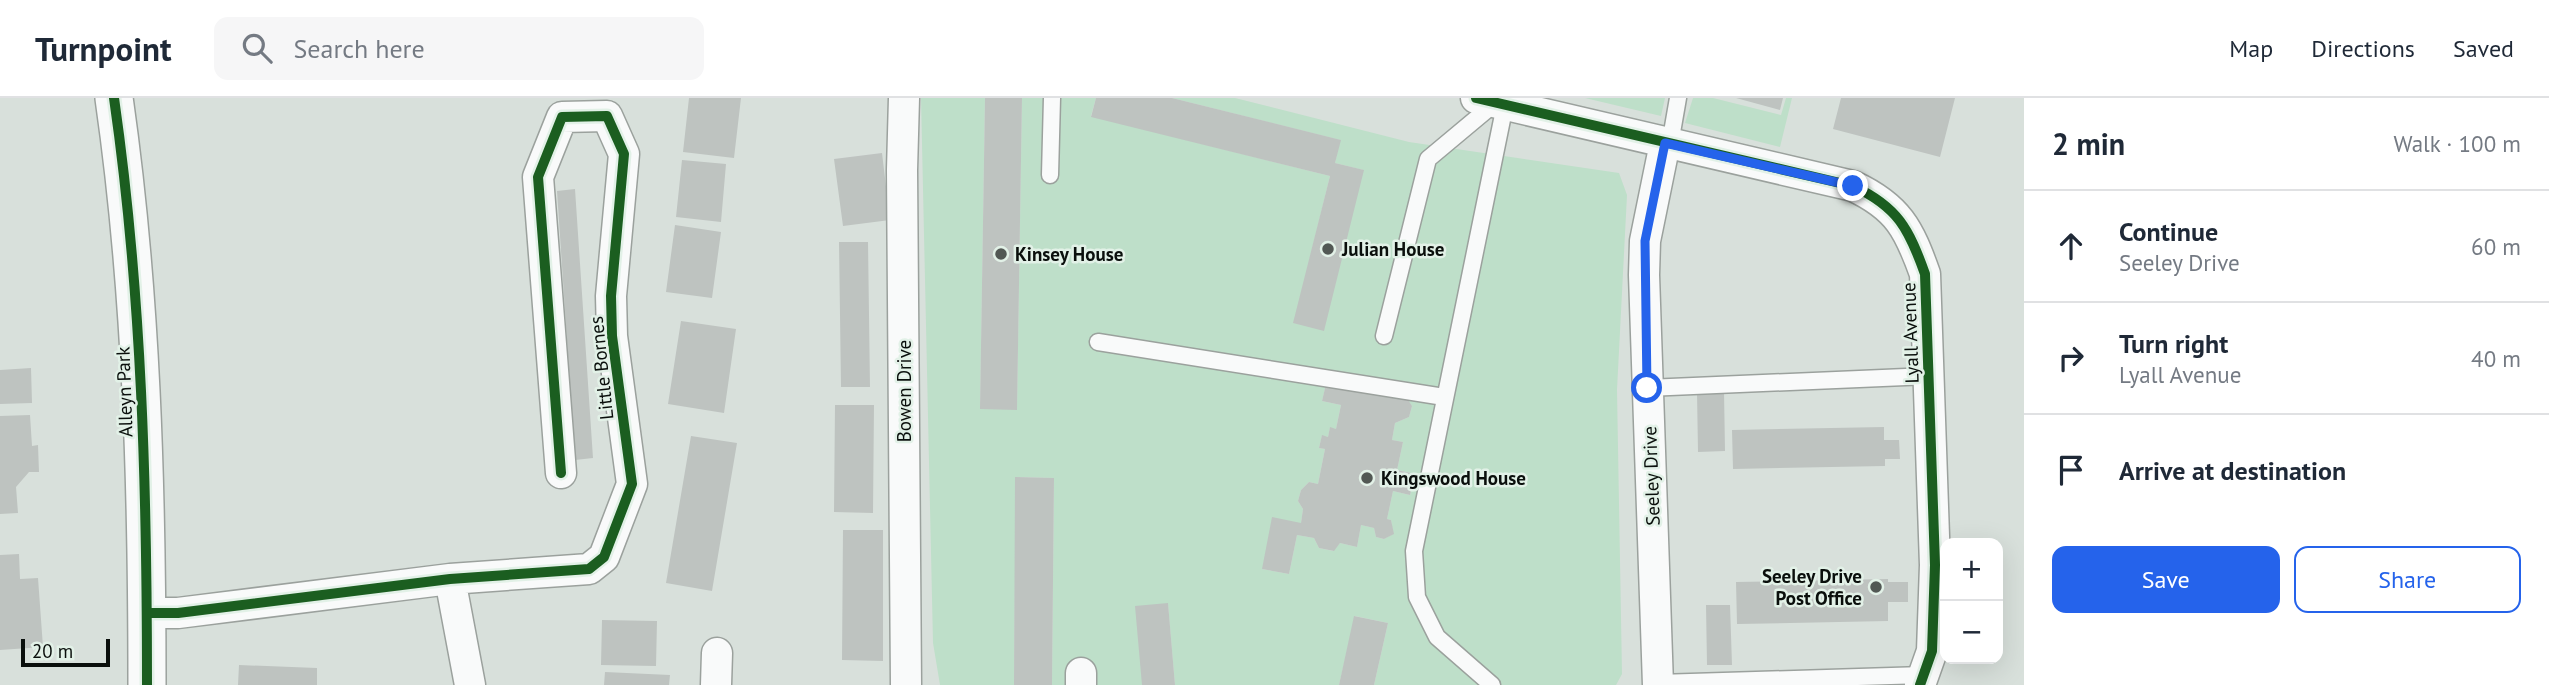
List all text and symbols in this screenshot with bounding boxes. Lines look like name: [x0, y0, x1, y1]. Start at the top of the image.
search box: [214, 17, 704, 80]
text: Turnpoint: [35, 27, 172, 70]
icon: search: [238, 29, 276, 67]
text: Search here: [294, 32, 425, 65]
text: Map: [2229, 33, 2273, 64]
text: Directions: [2311, 33, 2415, 64]
text: Saved: [2453, 33, 2514, 64]
text: 2 min: [2052, 124, 2125, 163]
text: Walk · 100 m: [2394, 129, 2521, 158]
route end: [1837, 170, 1868, 201]
text: Continue: [2119, 215, 2218, 248]
icon: ahead: [2052, 227, 2090, 265]
text: 60 m: [2471, 232, 2521, 261]
place label: Julian House: [1341, 237, 1444, 261]
marker: Julian House: [1320, 241, 1336, 257]
place label: Kinsey House: [1015, 242, 1123, 266]
marker: Kinsey House: [993, 246, 1009, 262]
text: Seeley Drive: [2119, 248, 2240, 277]
street label: Lyall Avenue: [1896, 282, 1924, 384]
street label: Little Bornes: [584, 315, 618, 421]
text: Turn right: [2119, 327, 2228, 360]
icon: right: [2052, 339, 2090, 377]
street label: Bowen Drive: [892, 340, 916, 442]
text: 40 m: [2471, 344, 2521, 373]
street label: Alleyn Park: [110, 346, 138, 438]
text: Lyall Avenue: [2119, 360, 2241, 389]
route start: [1631, 372, 1662, 403]
street label: Seeley Drive: [1637, 426, 1665, 526]
icon: arrive: [2052, 451, 2090, 489]
text: Arrive at destination: [2119, 454, 2346, 487]
place label: Kingswood House: [1381, 466, 1526, 490]
marker: Kingswood House: [1359, 470, 1375, 486]
map controls: [1940, 538, 2003, 664]
button: +: [1940, 538, 2003, 601]
button: Save: [2052, 546, 2280, 613]
button: Share: [2294, 546, 2521, 613]
place label: Seeley Drive Post Office: [1762, 564, 1862, 610]
marker: Seeley Drive Post Office: [1868, 579, 1884, 595]
button: −: [1940, 601, 2003, 664]
scale bar: [21, 636, 110, 668]
text: 20 m: [32, 639, 73, 663]

